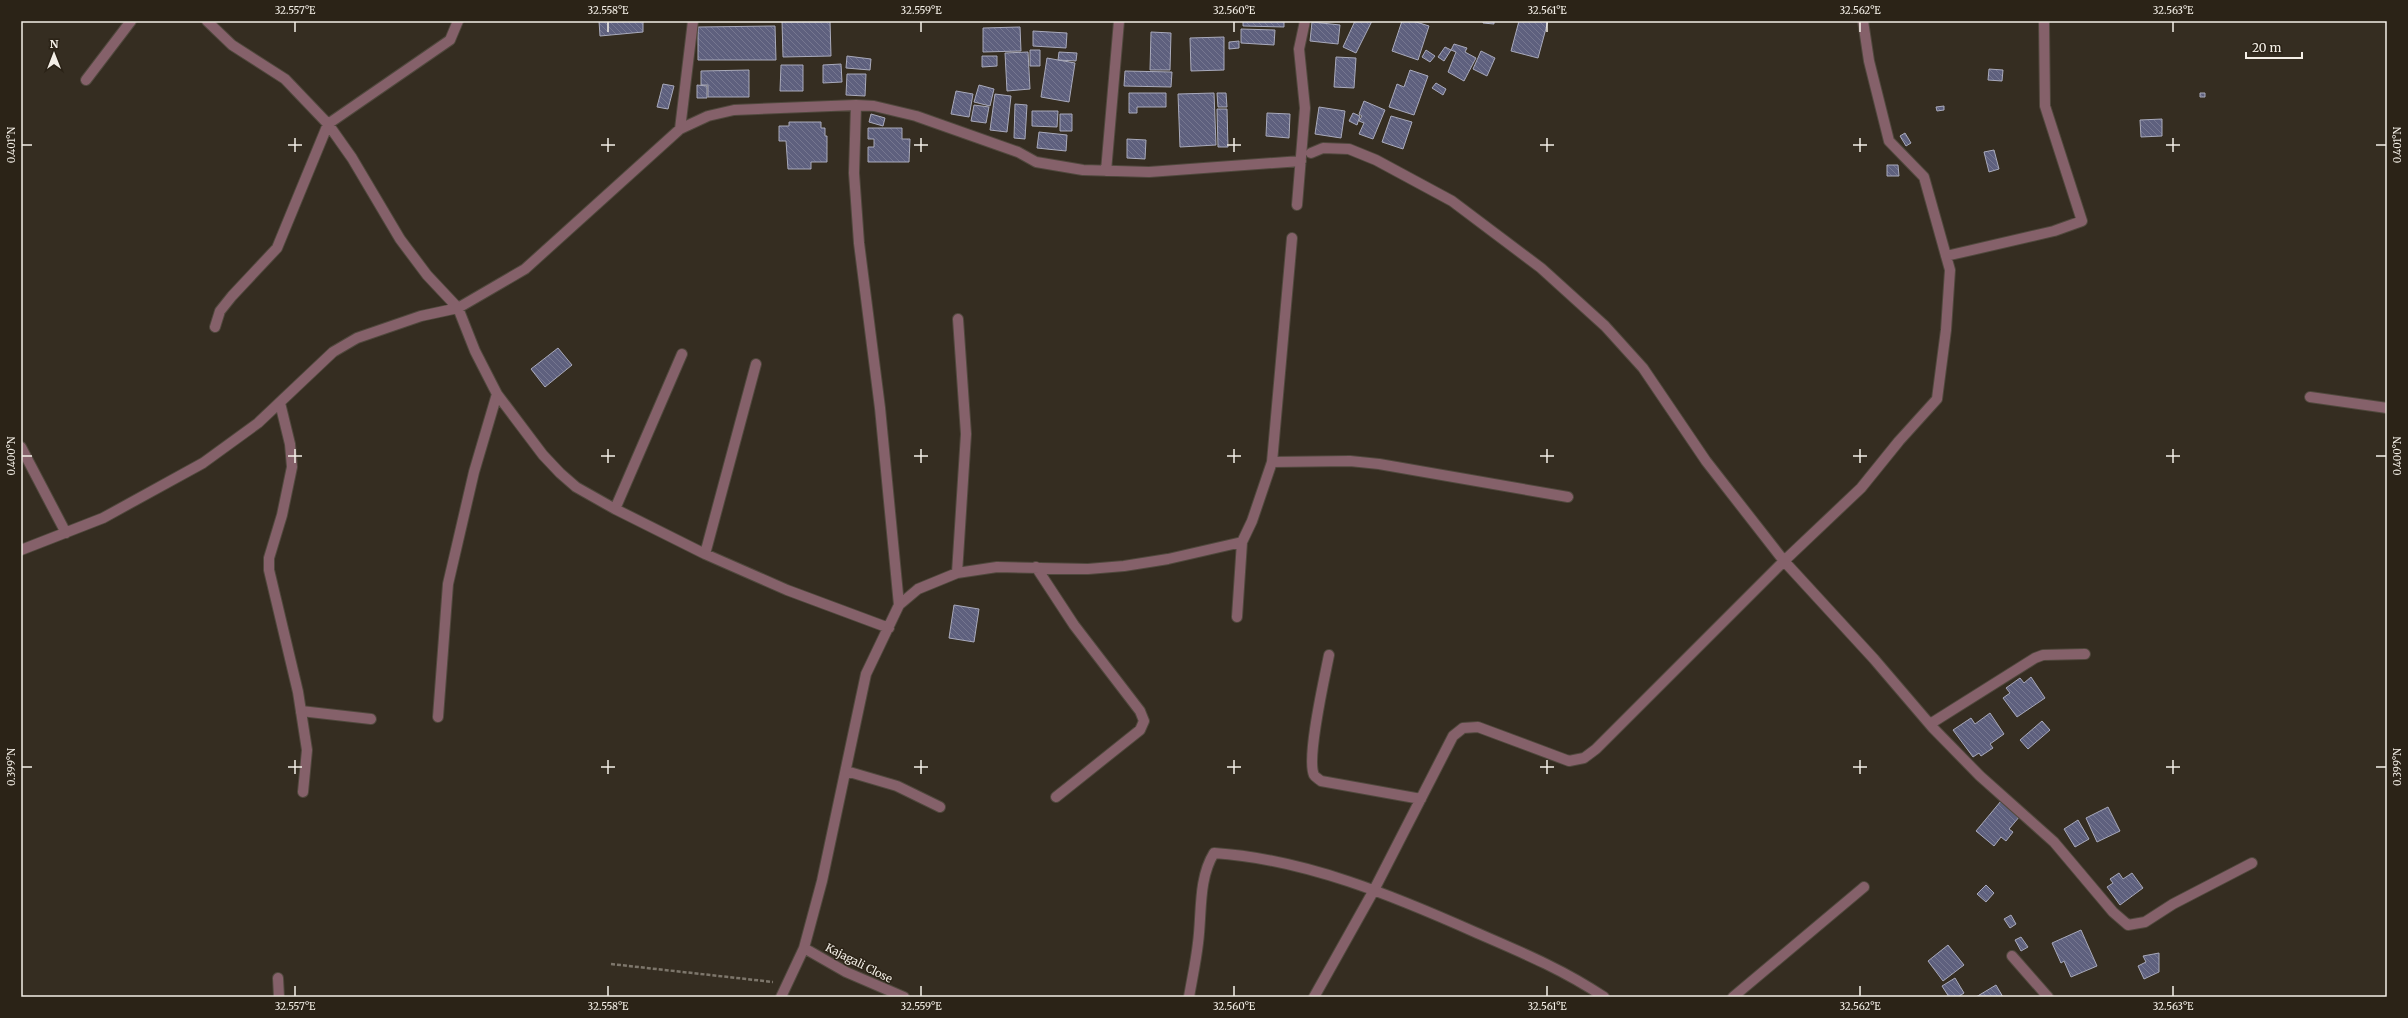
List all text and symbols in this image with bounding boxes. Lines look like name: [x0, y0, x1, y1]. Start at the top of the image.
text: 32.557°E: [275, 4, 316, 17]
text: 32.558°E: [588, 4, 629, 17]
text: 32.559°E: [901, 4, 942, 17]
text: 32.560°E: [1213, 4, 1256, 17]
text: 32.561°E: [1527, 4, 1567, 17]
text: 32.562°E: [1839, 4, 1881, 17]
text: 32.563°E: [2153, 4, 2194, 17]
north arrow: [34, 34, 74, 74]
scale bar: [2246, 34, 2302, 60]
text: N: [50, 37, 59, 51]
text: 20 m: [2252, 40, 2281, 55]
text: 0.401°N: [5, 127, 18, 163]
text: 0.401°N: [2391, 127, 2404, 163]
text: 0.400°N: [5, 436, 18, 476]
text: 0.400°N: [2391, 436, 2404, 476]
text: 0.399°N: [5, 748, 18, 786]
text: 0.399°N: [2391, 748, 2404, 786]
street label: Kajagali Close: [823, 940, 895, 986]
text: 32.557°E: [275, 1000, 316, 1013]
text: 32.558°E: [588, 1000, 629, 1013]
text: 32.559°E: [901, 1000, 942, 1013]
text: 32.560°E: [1213, 1000, 1256, 1013]
text: 32.561°E: [1527, 1000, 1567, 1013]
text: 32.562°E: [1839, 1000, 1881, 1013]
text: 32.563°E: [2153, 1000, 2194, 1013]

